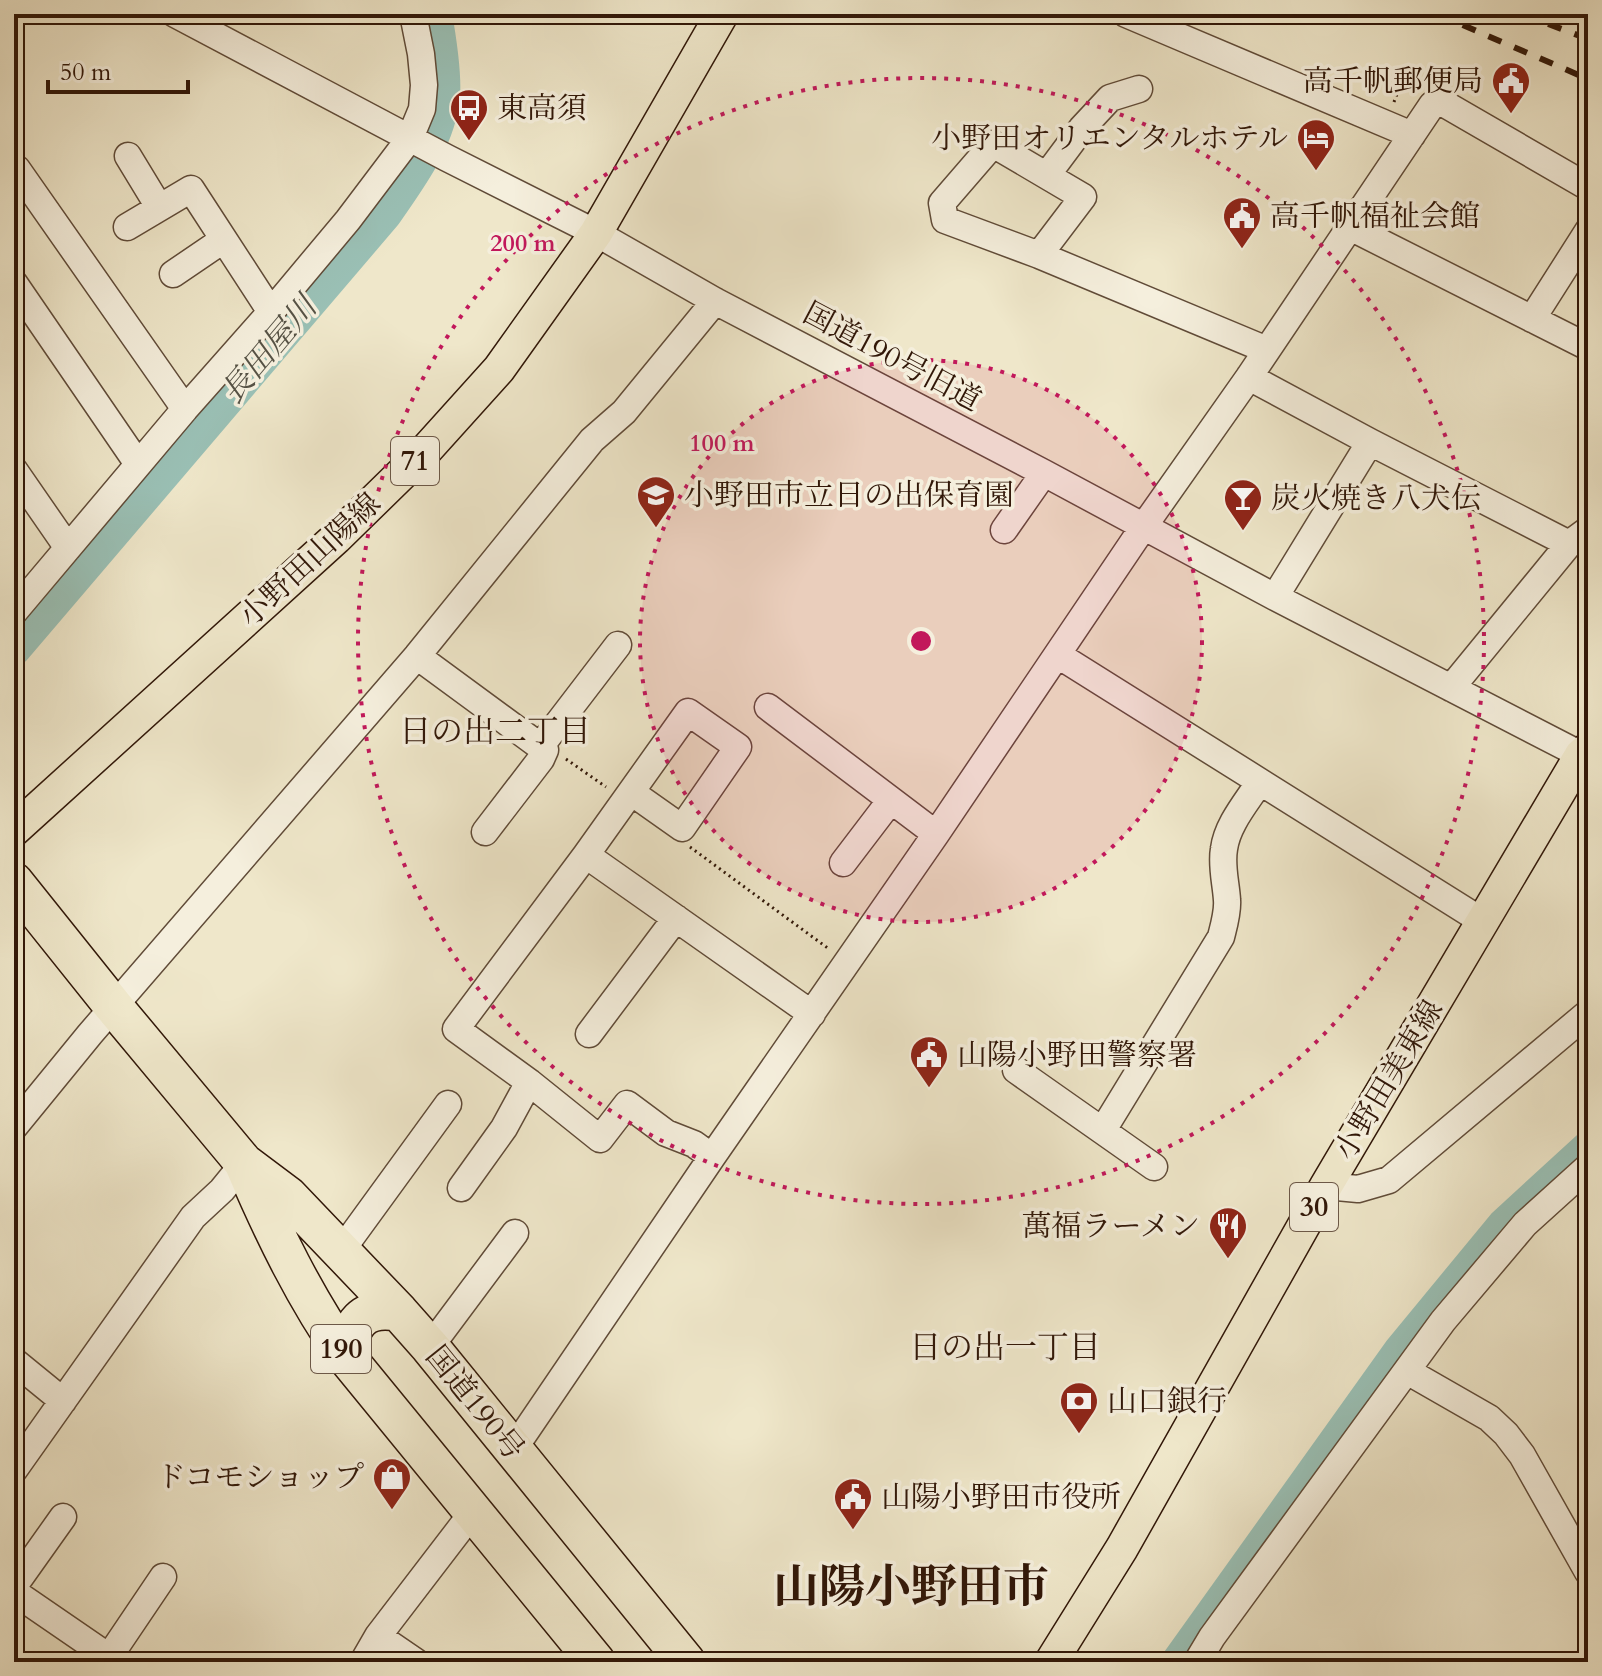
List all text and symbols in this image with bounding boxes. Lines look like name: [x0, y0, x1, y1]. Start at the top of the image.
scale bar: [48, 44, 188, 94]
text: 50 m: [60, 56, 112, 89]
public building icon: 高千帆郵便局: [1490, 60, 1532, 115]
place label: 高千帆郵便局: [1303, 61, 1483, 102]
bus stop icon: 東高須: [448, 87, 490, 142]
place label: 東高須: [497, 88, 587, 129]
hotel icon: 小野田オリエンタルホテル: [1295, 117, 1337, 172]
place label: 小野田オリエンタルホテル: [931, 118, 1288, 159]
public building icon: 高千帆福祉会館: [1221, 195, 1263, 250]
place label: 高千帆福祉会館: [1270, 196, 1480, 237]
text: 200 m: [490, 227, 557, 260]
water label: 長田屋川: [211, 285, 329, 413]
street label: 国道190号旧道: [796, 293, 988, 421]
text: 100 m: [689, 427, 756, 460]
road number: 71: [391, 437, 439, 485]
school or university icon: 小野田市立日の出保育園: [635, 474, 677, 529]
place label: 小野田市立日の出保育園: [684, 475, 1014, 516]
bar icon: 炭火焼き八犬伝: [1222, 477, 1264, 532]
place label: 炭火焼き八犬伝: [1271, 478, 1481, 519]
street label: 小野田山陽線: [230, 484, 390, 636]
centre of rings: [907, 627, 935, 655]
district label: 日の出二丁目: [399, 710, 591, 754]
street label: 小野田美東線: [1325, 992, 1453, 1168]
public building icon: 山陽小野田警察署: [908, 1034, 950, 1089]
place label: 山陽小野田警察署: [957, 1035, 1197, 1076]
road number: 30: [1290, 1183, 1338, 1231]
restaurant icon: 萬福ラーメン: [1207, 1205, 1249, 1260]
place label: 萬福ラーメン: [1022, 1206, 1200, 1247]
road number: 190: [311, 1325, 371, 1373]
district label: 日の出一丁目: [909, 1326, 1101, 1370]
street label: 国道190号: [416, 1337, 534, 1469]
bank icon: 山口銀行: [1058, 1380, 1100, 1435]
place label: 山口銀行: [1107, 1381, 1227, 1422]
shop icon: ドコモショップ: [371, 1456, 413, 1511]
place label: ドコモショップ: [156, 1457, 364, 1498]
public building icon: 山陽小野田市役所: [832, 1476, 874, 1531]
place label: 山陽小野田市役所: [881, 1477, 1121, 1518]
district label: 山陽小野田市: [773, 1556, 1049, 1619]

